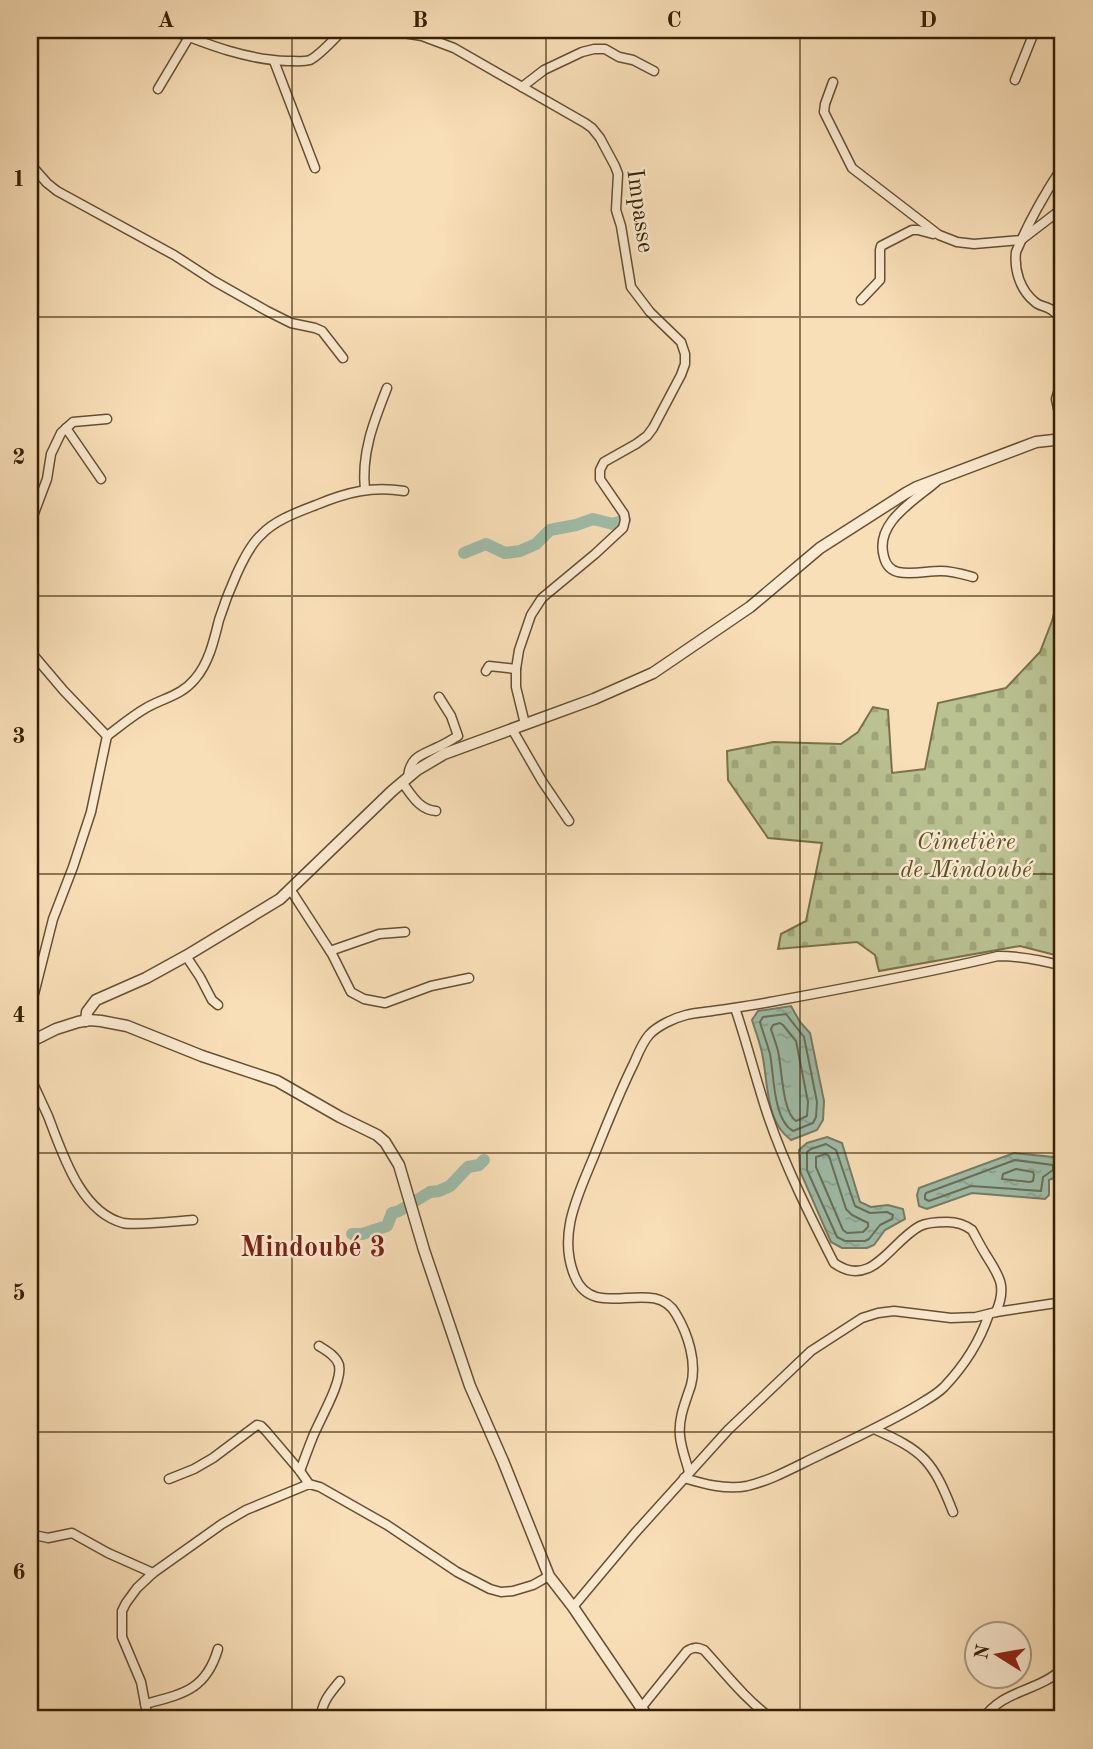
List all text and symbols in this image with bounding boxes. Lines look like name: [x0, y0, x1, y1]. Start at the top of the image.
text: A: [157, 9, 175, 32]
text: B: [412, 9, 428, 32]
text: C: [666, 9, 682, 32]
text: D: [919, 9, 937, 32]
street label: Impasse: [621, 167, 657, 255]
text: 1: [12, 168, 26, 191]
text: 2: [12, 446, 26, 469]
text: 3: [12, 725, 26, 748]
park label: Cimetière de Mindoubé: [900, 831, 1034, 883]
text: 4: [12, 1004, 26, 1027]
district label: Mindoubé 3: [240, 1235, 386, 1263]
text: 5: [12, 1282, 26, 1305]
text: 6: [12, 1561, 26, 1584]
north arrow: [964, 1620, 1034, 1690]
text: N: [973, 1643, 995, 1661]

